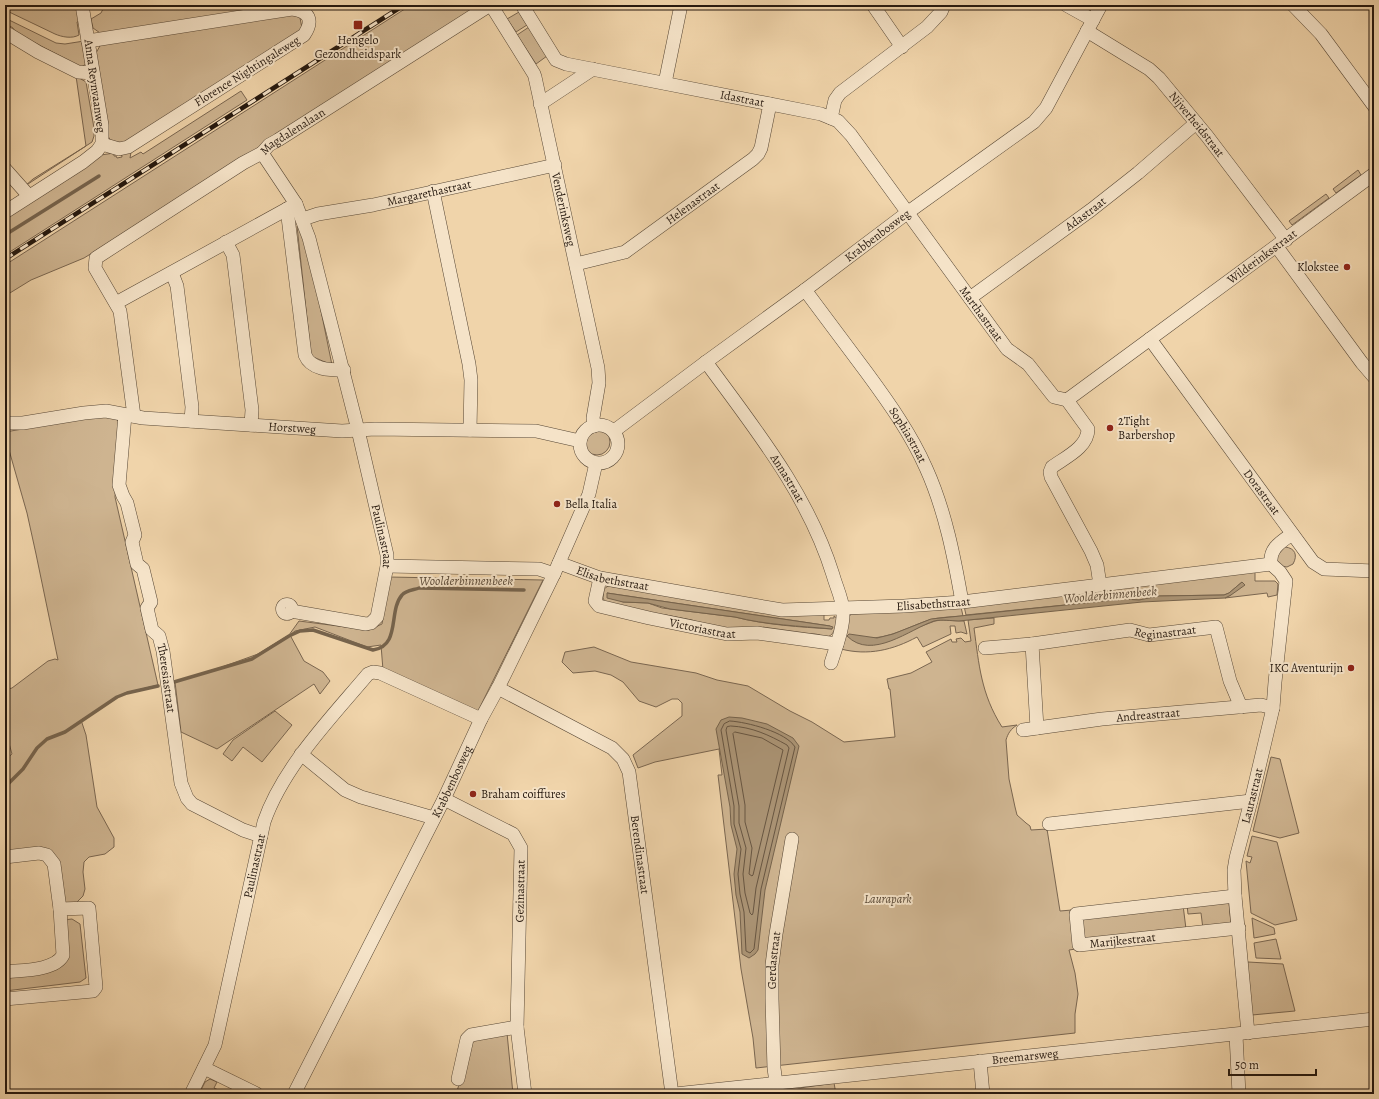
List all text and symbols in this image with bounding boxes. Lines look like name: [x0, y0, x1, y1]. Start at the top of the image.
marker: Hengelo Gezondheidspark: [352, 19, 364, 31]
street label: Florence Nightingaleweg: [191, 32, 303, 110]
place label: Hengelo Gezondheidspark: [315, 32, 401, 62]
street label: Anna Reynvaanweg: [80, 37, 109, 134]
street label: Idastraat: [719, 86, 766, 111]
street label: Nijverheidstraat: [1165, 88, 1228, 160]
street label: Magdalenalaan: [256, 104, 328, 158]
street label: Venderinksweg: [548, 170, 579, 248]
street label: Margarethastraat: [385, 176, 473, 210]
street label: Helenastraat: [662, 178, 723, 228]
street label: Adastraat: [1061, 193, 1109, 235]
street label: Krabbenbosweg: [841, 205, 913, 265]
street label: Wilderinksstraat: [1223, 226, 1300, 288]
place label: Klokstee: [1297, 259, 1339, 275]
marker: Klokstee: [1342, 262, 1352, 272]
street label: Marthastraat: [956, 283, 1007, 345]
street label: Sophiastraat: [885, 404, 931, 466]
place label: 2Tight Barbershop: [1118, 413, 1175, 443]
street label: Horstweg: [268, 418, 316, 437]
marker: 2Tight Barbershop: [1105, 423, 1115, 433]
street label: Annastraat: [766, 450, 808, 505]
street label: Dorastraat: [1240, 466, 1284, 518]
place label: Bella Italia: [565, 496, 617, 512]
marker: Bella Italia: [552, 499, 562, 509]
street label: Paulinastraat: [367, 503, 395, 570]
street label: Elisabethstraat: [574, 562, 650, 594]
water label: Woolderbinnenbeek: [419, 572, 513, 589]
water label: Woolderbinnenbeek: [1062, 582, 1158, 607]
street label: Elisabethstraat: [896, 593, 971, 614]
street label: Victoriastraat: [667, 614, 736, 642]
street label: Reginastraat: [1133, 621, 1197, 643]
street label: Theresiastraat: [153, 642, 179, 714]
place label: IKC Aventurijn: [1270, 660, 1343, 676]
marker: IKC Aventurijn: [1346, 663, 1356, 673]
street label: Andreastraat: [1115, 704, 1181, 726]
street label: Krabbenbosweg: [428, 743, 476, 821]
street label: Laurastraat: [1237, 766, 1267, 825]
place label: Braham coiffures: [481, 786, 566, 802]
marker: Braham coiffures: [468, 789, 478, 799]
street label: Berendinastraat: [627, 814, 653, 895]
street label: Paulinastraat: [240, 832, 269, 899]
street label: Gezinastraat: [511, 860, 529, 922]
park label: Laurapark: [864, 891, 912, 907]
street label: Marijkestraat: [1089, 929, 1156, 952]
street label: Gerdastraat: [764, 930, 784, 989]
street label: Breemarsweg: [991, 1045, 1059, 1068]
scale bar: [1229, 1051, 1316, 1077]
text: 50 m: [1235, 1057, 1259, 1073]

